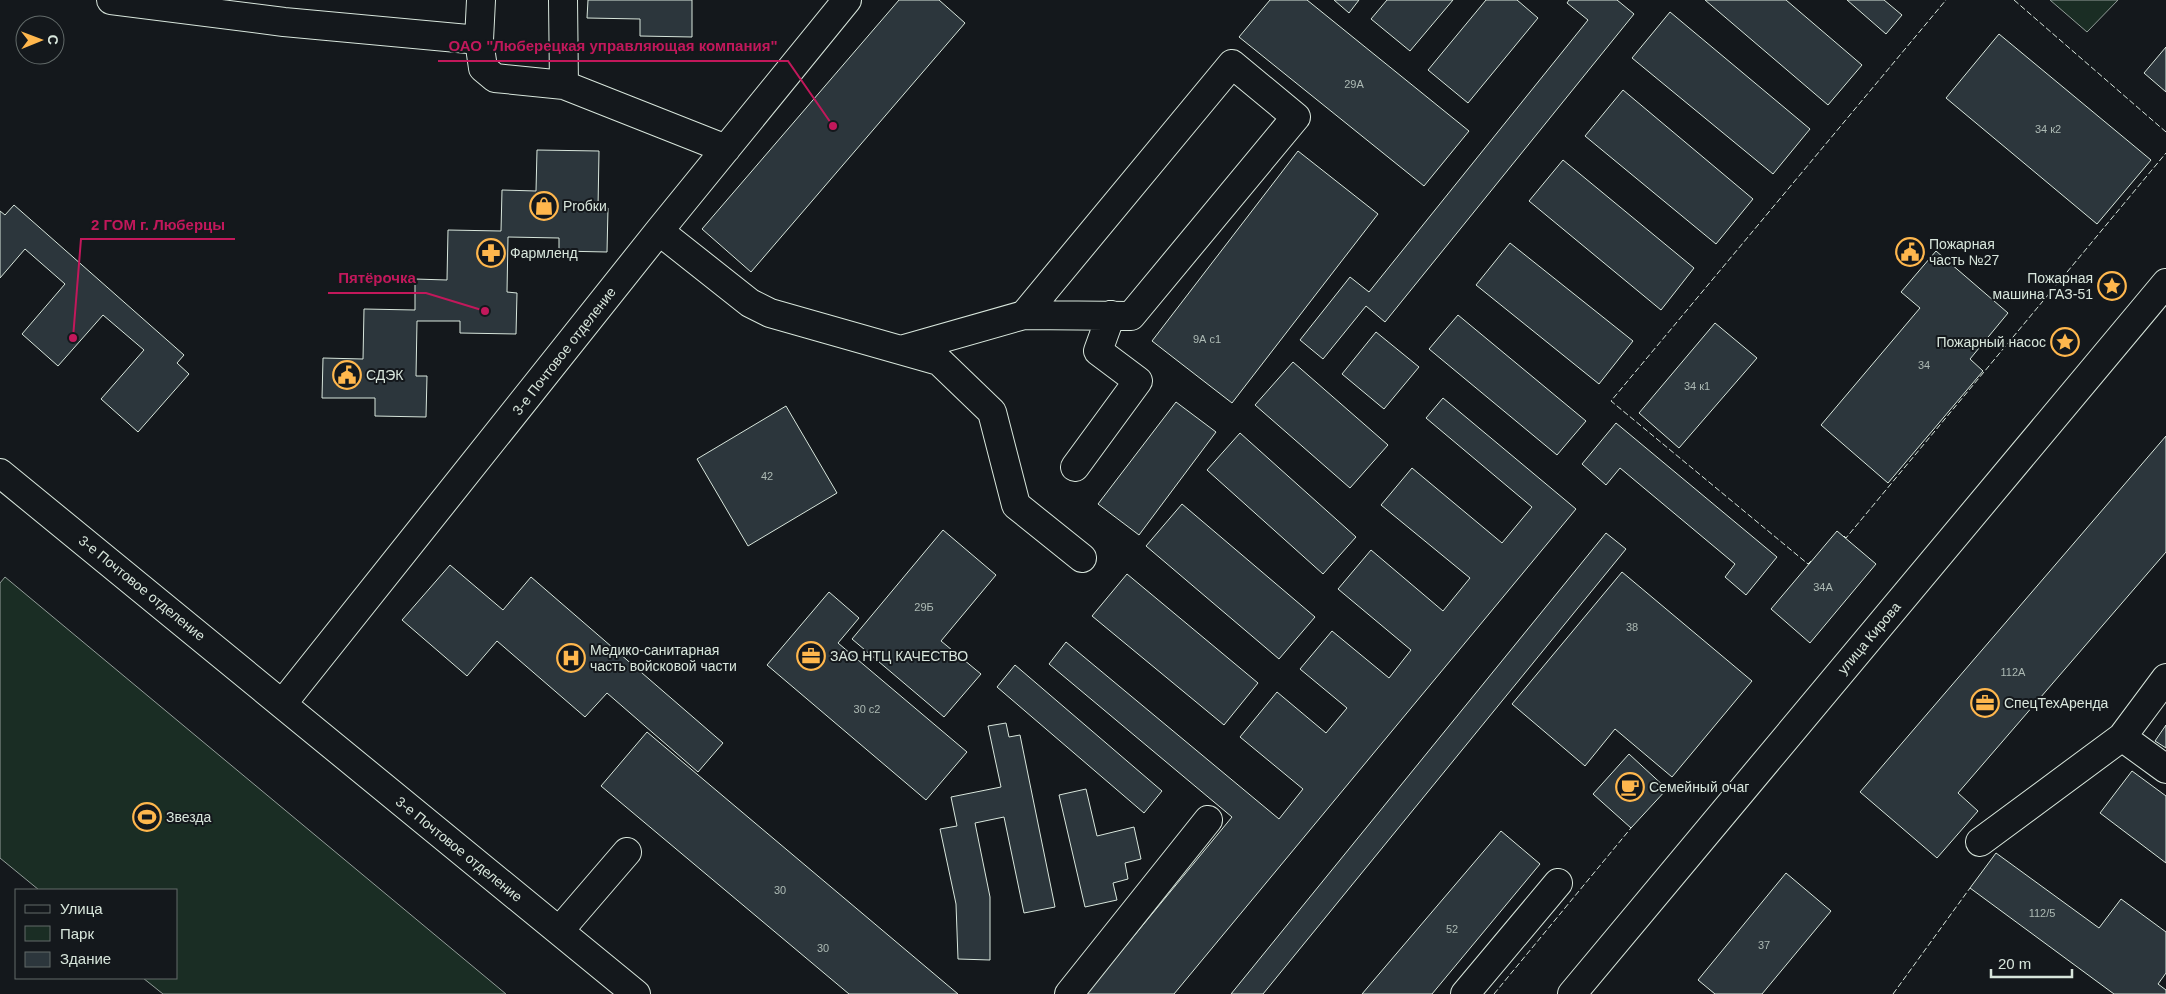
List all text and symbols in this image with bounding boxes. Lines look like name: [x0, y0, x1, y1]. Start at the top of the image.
north arrow: [15, 15, 65, 65]
callout: ОАО "Люберецкая управляющая компания": [438, 31, 788, 61]
text: С: [45, 35, 61, 45]
text: ОАО "Люберецкая управляющая компания": [448, 37, 778, 54]
house number: 29А: [1344, 78, 1364, 90]
house number: 34 к2: [2035, 123, 2061, 135]
shop icon: Proбки: [529, 191, 559, 221]
place label: Proбки: [563, 198, 607, 214]
callout: 2 ГОМ г. Люберцы: [81, 209, 235, 239]
text: 2 ГОМ г. Люберцы: [91, 216, 225, 233]
place label: Пожарная часть №27: [1929, 236, 1999, 268]
public building icon: Пожарная часть №27: [1895, 237, 1925, 267]
pharmacy icon: Фармленд: [476, 238, 506, 268]
place label: Фармленд: [510, 245, 578, 261]
callout: Пятёрочка: [328, 263, 426, 293]
text: Пятёрочка: [338, 269, 417, 286]
place label: Пожарная машина ГАЗ-51: [1993, 270, 2093, 302]
place icon: Пожарная машина ГАЗ-51: [2097, 271, 2127, 301]
street label: 3-е Почтовое отделение: [509, 284, 619, 418]
place icon: Пожарный насос: [2050, 327, 2080, 357]
house number: 9А с1: [1193, 333, 1221, 345]
place label: Пожарный насос: [1936, 334, 2046, 350]
house number: 34: [1918, 359, 1930, 371]
public building icon: СДЭК: [332, 360, 362, 390]
place label: СДЭК: [366, 367, 404, 383]
house number: 34 к1: [1684, 380, 1710, 392]
house number: 42: [761, 470, 773, 482]
street label: 3-е Почтовое отделение: [76, 532, 209, 644]
house number: 34А: [1813, 581, 1833, 593]
street label: улица Кирова: [1834, 599, 1904, 677]
house number: 29Б: [914, 601, 934, 613]
house number: 38: [1626, 621, 1638, 633]
office icon: ЗАО НТЦ КАЧЕСТВО: [796, 641, 826, 671]
place label: Медико-санитарная часть войсковой части: [590, 642, 737, 674]
hospital icon: Медико-санитарная часть войсковой части: [556, 643, 586, 673]
place label: ЗАО НТЦ КАЧЕСТВО: [830, 648, 968, 664]
house number: 112А: [2001, 666, 2026, 678]
office icon: СпецТехАренда: [1970, 688, 2000, 718]
place label: СпецТехАренда: [2004, 695, 2109, 711]
house number: 30 с2: [854, 703, 880, 715]
cafe icon: Семейный очаг: [1615, 772, 1645, 802]
place label: Семейный очаг: [1649, 779, 1749, 795]
street label: 3-е Почтовое отделение: [393, 793, 526, 905]
sports icon: Звезда: [132, 802, 162, 832]
place label: Звезда: [166, 809, 211, 825]
house number: 30: [774, 884, 786, 896]
legend: [15, 889, 178, 979]
text: Улица: [60, 900, 103, 917]
house number: 112/5: [2029, 907, 2055, 919]
house number: 52: [1446, 923, 1458, 935]
text: Парк: [60, 925, 94, 942]
house number: 37: [1758, 939, 1770, 951]
house number: 30: [817, 942, 829, 954]
scale bar: [1991, 946, 2072, 978]
text: Здание: [60, 950, 111, 967]
text: 20 m: [1998, 955, 2031, 972]

